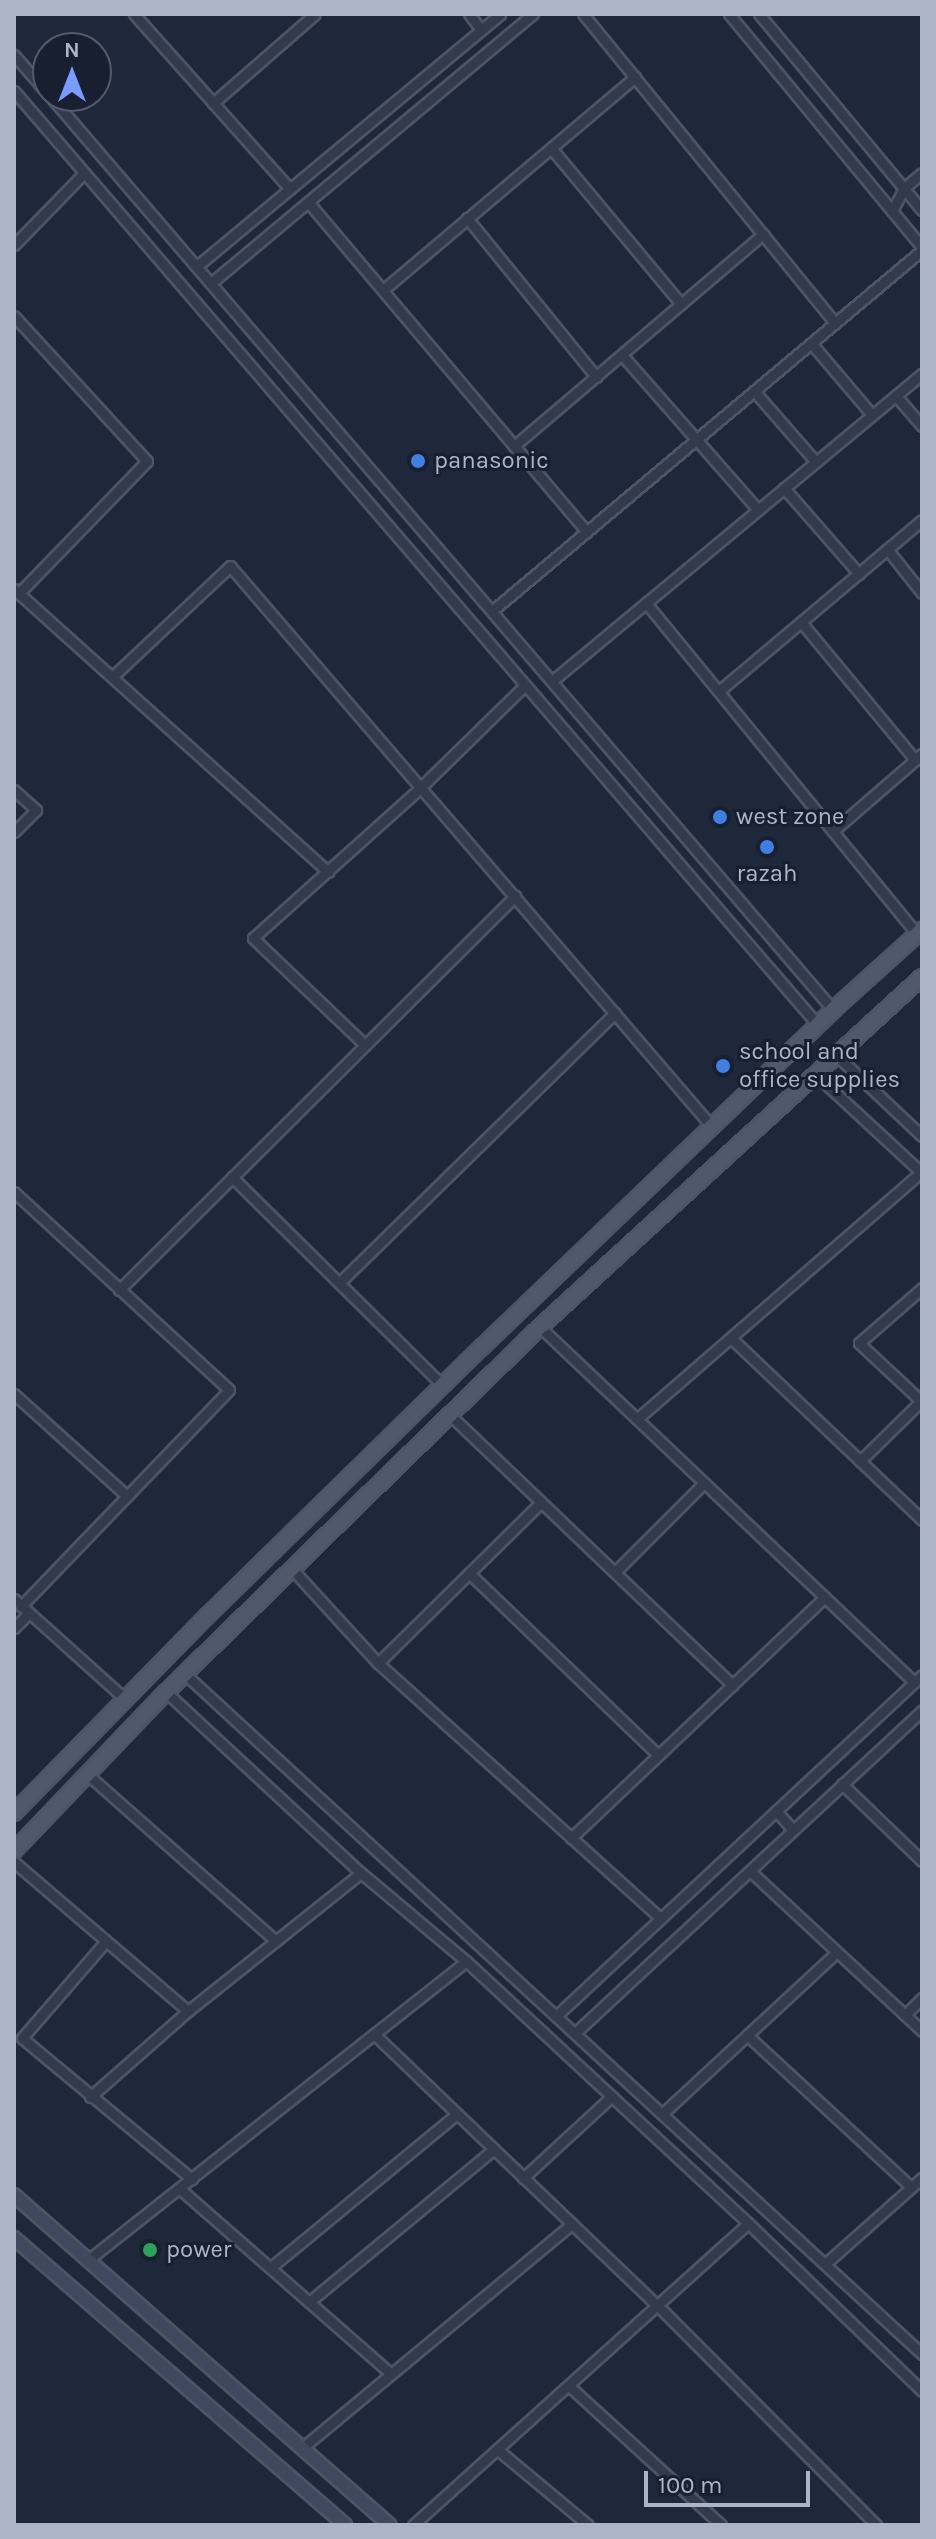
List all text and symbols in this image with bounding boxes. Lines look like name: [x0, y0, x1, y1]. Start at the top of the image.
north arrow: [32, 32, 112, 112]
text: N: [64, 37, 80, 63]
place label: panasonic: [434, 447, 549, 475]
marker: panasonic: [409, 452, 427, 470]
place label: west zone: [736, 803, 844, 831]
marker: west zone: [711, 808, 729, 826]
marker: razah: [758, 838, 776, 856]
place label: razah: [737, 860, 797, 888]
place label: school and office supplies: [739, 1038, 900, 1094]
marker: school and office supplies: [714, 1057, 732, 1075]
place label: power: [166, 2236, 232, 2264]
marker: power: [141, 2241, 159, 2259]
scale bar: [648, 2455, 814, 2505]
text: 100 m: [658, 2471, 723, 2499]

